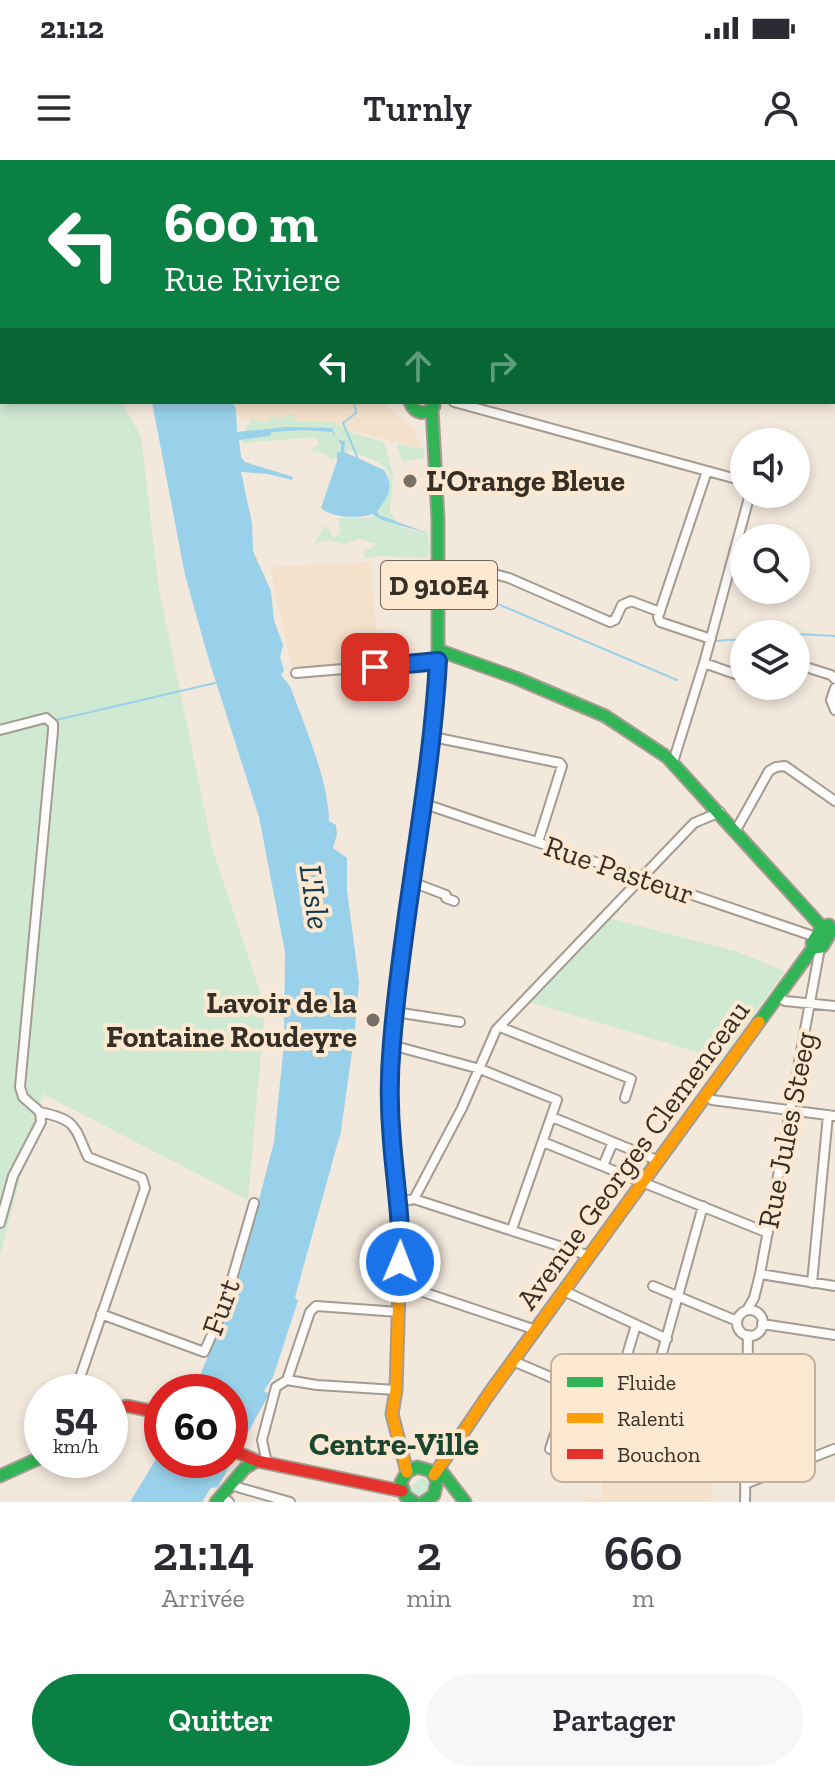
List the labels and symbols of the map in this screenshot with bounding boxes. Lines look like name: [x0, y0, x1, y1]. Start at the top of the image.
place label: L'Orange Bleue: [426, 463, 625, 499]
marker: L'Orange Bleue: [401, 472, 419, 490]
road number: D 910E4: [381, 561, 497, 609]
pin: [341, 633, 409, 701]
street label: Rue Pasteur: [540, 828, 698, 912]
water label: L'Isle: [292, 862, 338, 932]
place label: Lavoir de la Fontaine Roudeyre: [106, 985, 357, 1055]
street label: Avenue Georges Clemenceau: [509, 993, 757, 1316]
marker: Lavoir de la Fontaine Roudeyre: [364, 1011, 382, 1029]
street label: Rue Jules Steeg: [750, 1029, 824, 1231]
position arrow: [358, 1220, 442, 1304]
street label: Furt: [194, 1274, 248, 1340]
legend: [551, 1354, 815, 1482]
text: Fluide: [617, 1369, 676, 1396]
speed limit sign: 60: [144, 1374, 248, 1478]
text: Ralenti: [617, 1405, 684, 1432]
district label: Centre-Ville: [309, 1425, 479, 1463]
text: Bouchon: [617, 1441, 701, 1468]

